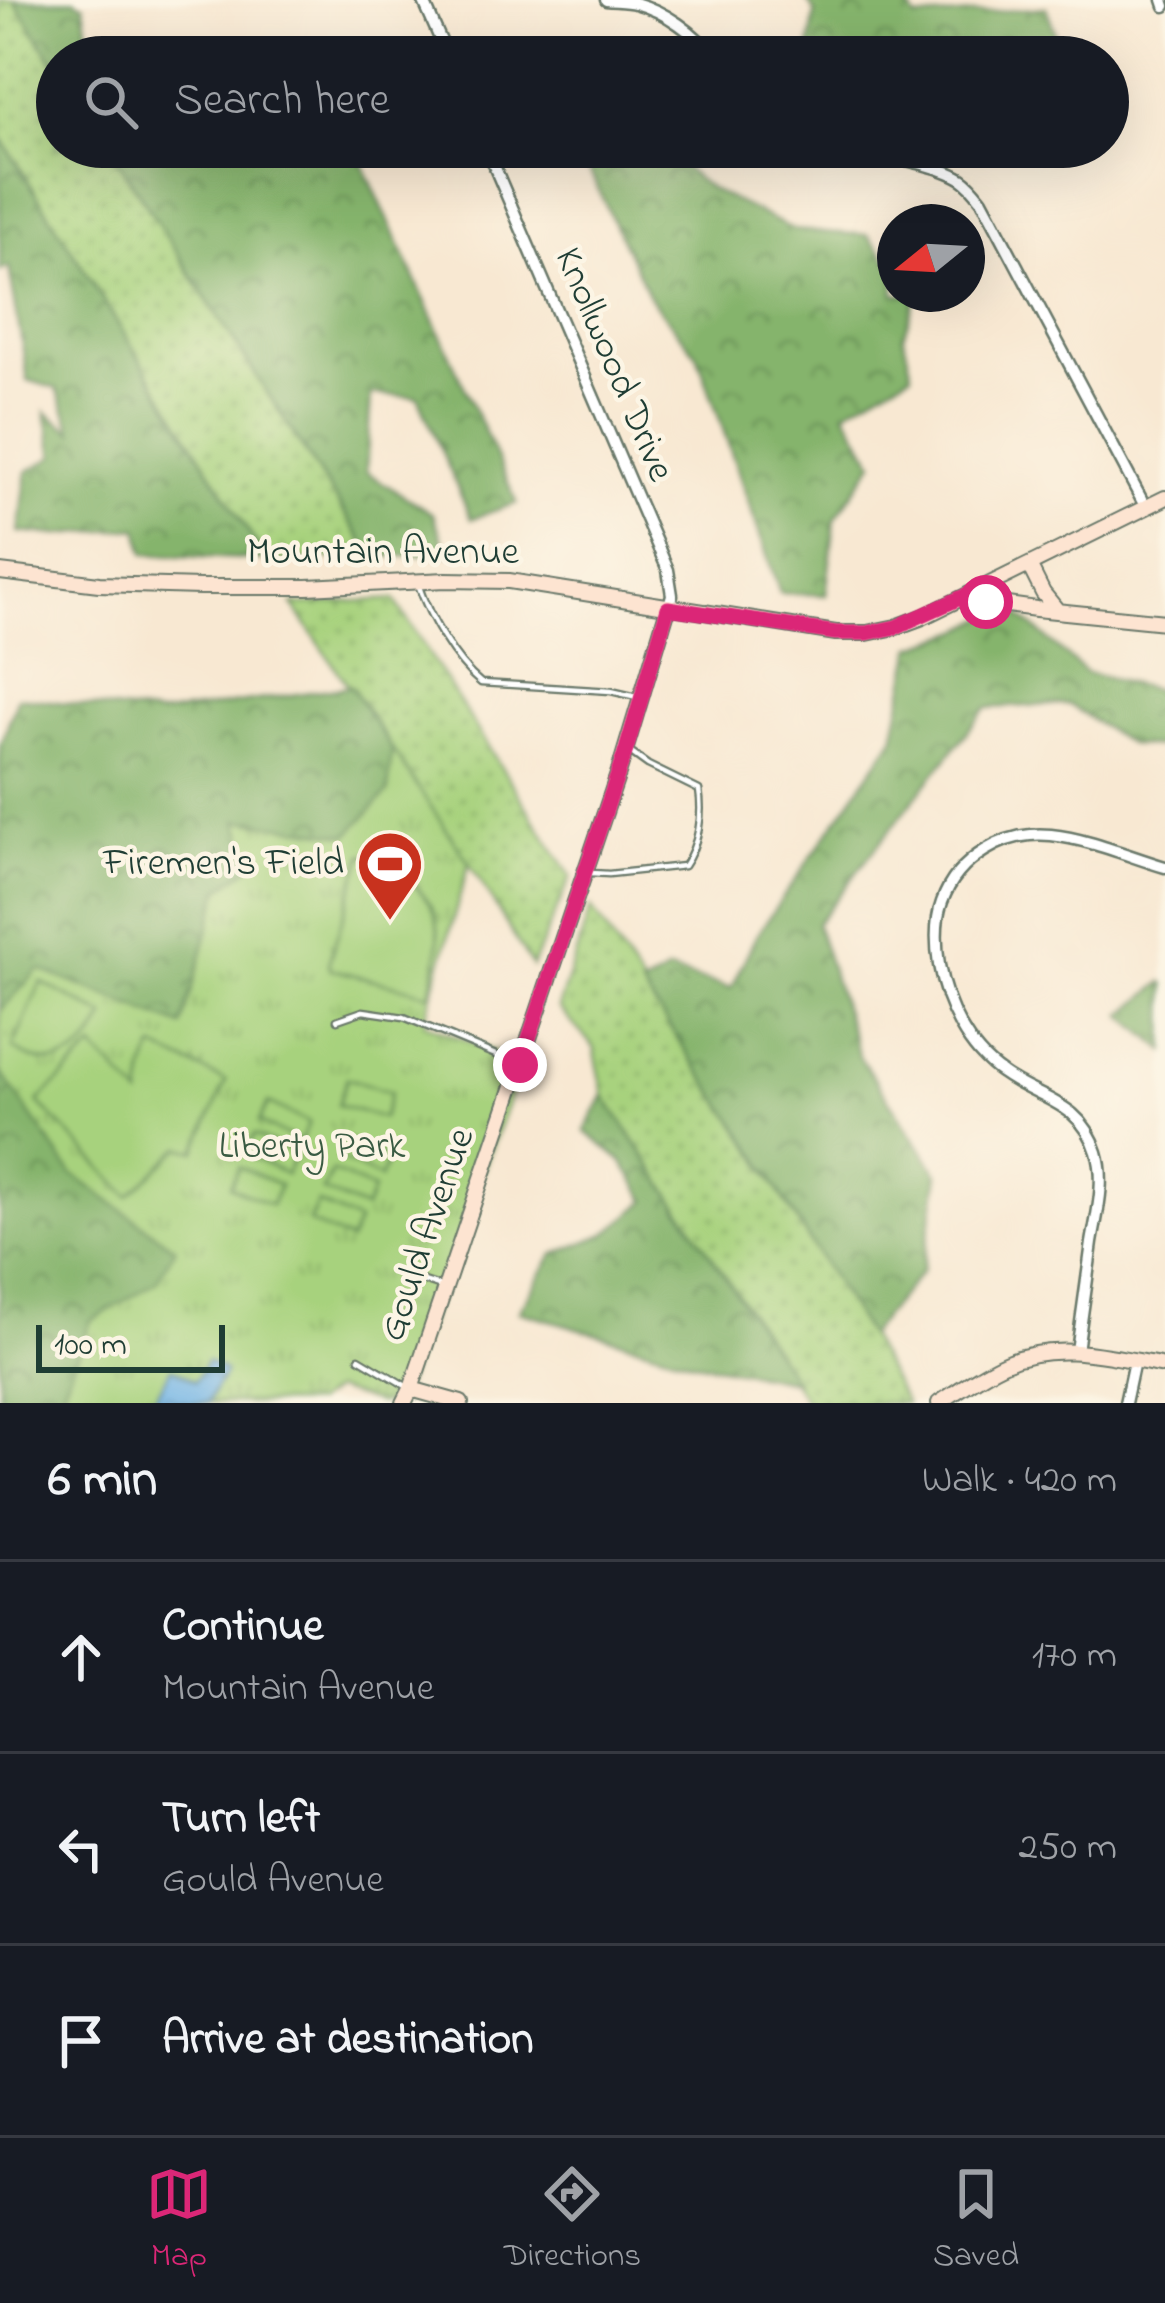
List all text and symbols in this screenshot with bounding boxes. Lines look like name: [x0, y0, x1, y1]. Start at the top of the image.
search box: [36, 36, 1129, 168]
icon: search: [78, 69, 144, 135]
text: Search here: [174, 69, 390, 135]
north arrow: [877, 204, 985, 312]
street label: Knollwood Drive: [538, 239, 688, 491]
street label: Mountain Avenue: [247, 525, 520, 582]
route start: [959, 575, 1013, 629]
sports icon: Firemen's Field: [355, 829, 425, 923]
place label: Firemen's Field: [102, 836, 344, 893]
route end: [493, 1038, 547, 1092]
park label: Liberty Park: [219, 1119, 406, 1176]
street label: Gould Avenue: [365, 1120, 491, 1349]
scale bar: [36, 1319, 225, 1372]
text: 100 m: [54, 1322, 127, 1370]
text: 6 min: [48, 1444, 157, 1519]
text: Walk · 420 m: [922, 1453, 1117, 1510]
text: Continue: [162, 1595, 323, 1661]
icon: ahead: [48, 1624, 114, 1690]
text: 170 m: [1032, 1628, 1117, 1685]
text: Mountain Avenue: [162, 1661, 434, 1718]
text: Turn left: [162, 1787, 320, 1853]
icon: left: [48, 1816, 114, 1882]
text: 250 m: [1018, 1820, 1117, 1877]
text: Gould Avenue: [162, 1853, 384, 1910]
icon: arrive: [48, 2008, 114, 2074]
text: Arrive at destination: [162, 2008, 533, 2074]
tab: Map: [146, 2161, 212, 2281]
tab: Directions: [504, 2161, 641, 2281]
tab: Saved: [933, 2161, 1019, 2281]

